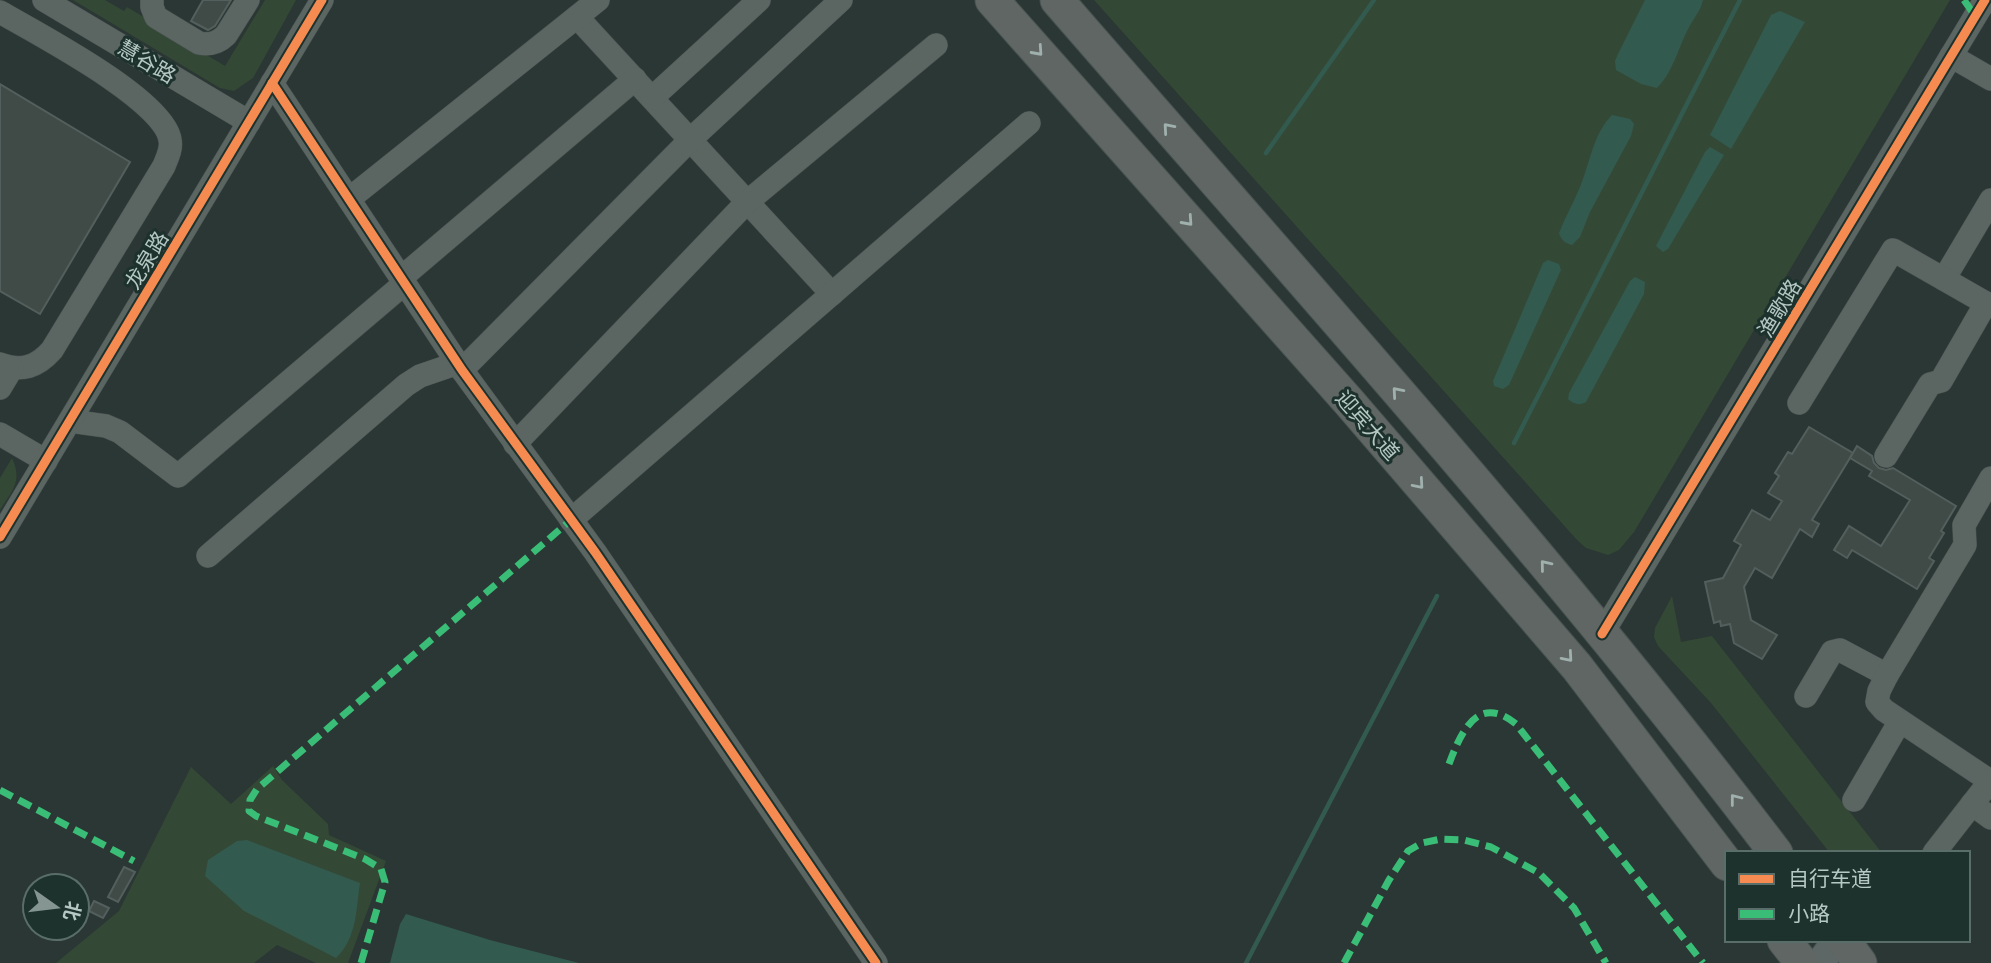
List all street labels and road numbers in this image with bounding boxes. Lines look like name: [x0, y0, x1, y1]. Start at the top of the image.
street label: 慧谷路: [113, 33, 181, 89]
street label: 龙泉路: [118, 226, 174, 294]
street label: 渔歌路: [1751, 274, 1807, 342]
street label: 迎宾大道: [1330, 384, 1406, 466]

